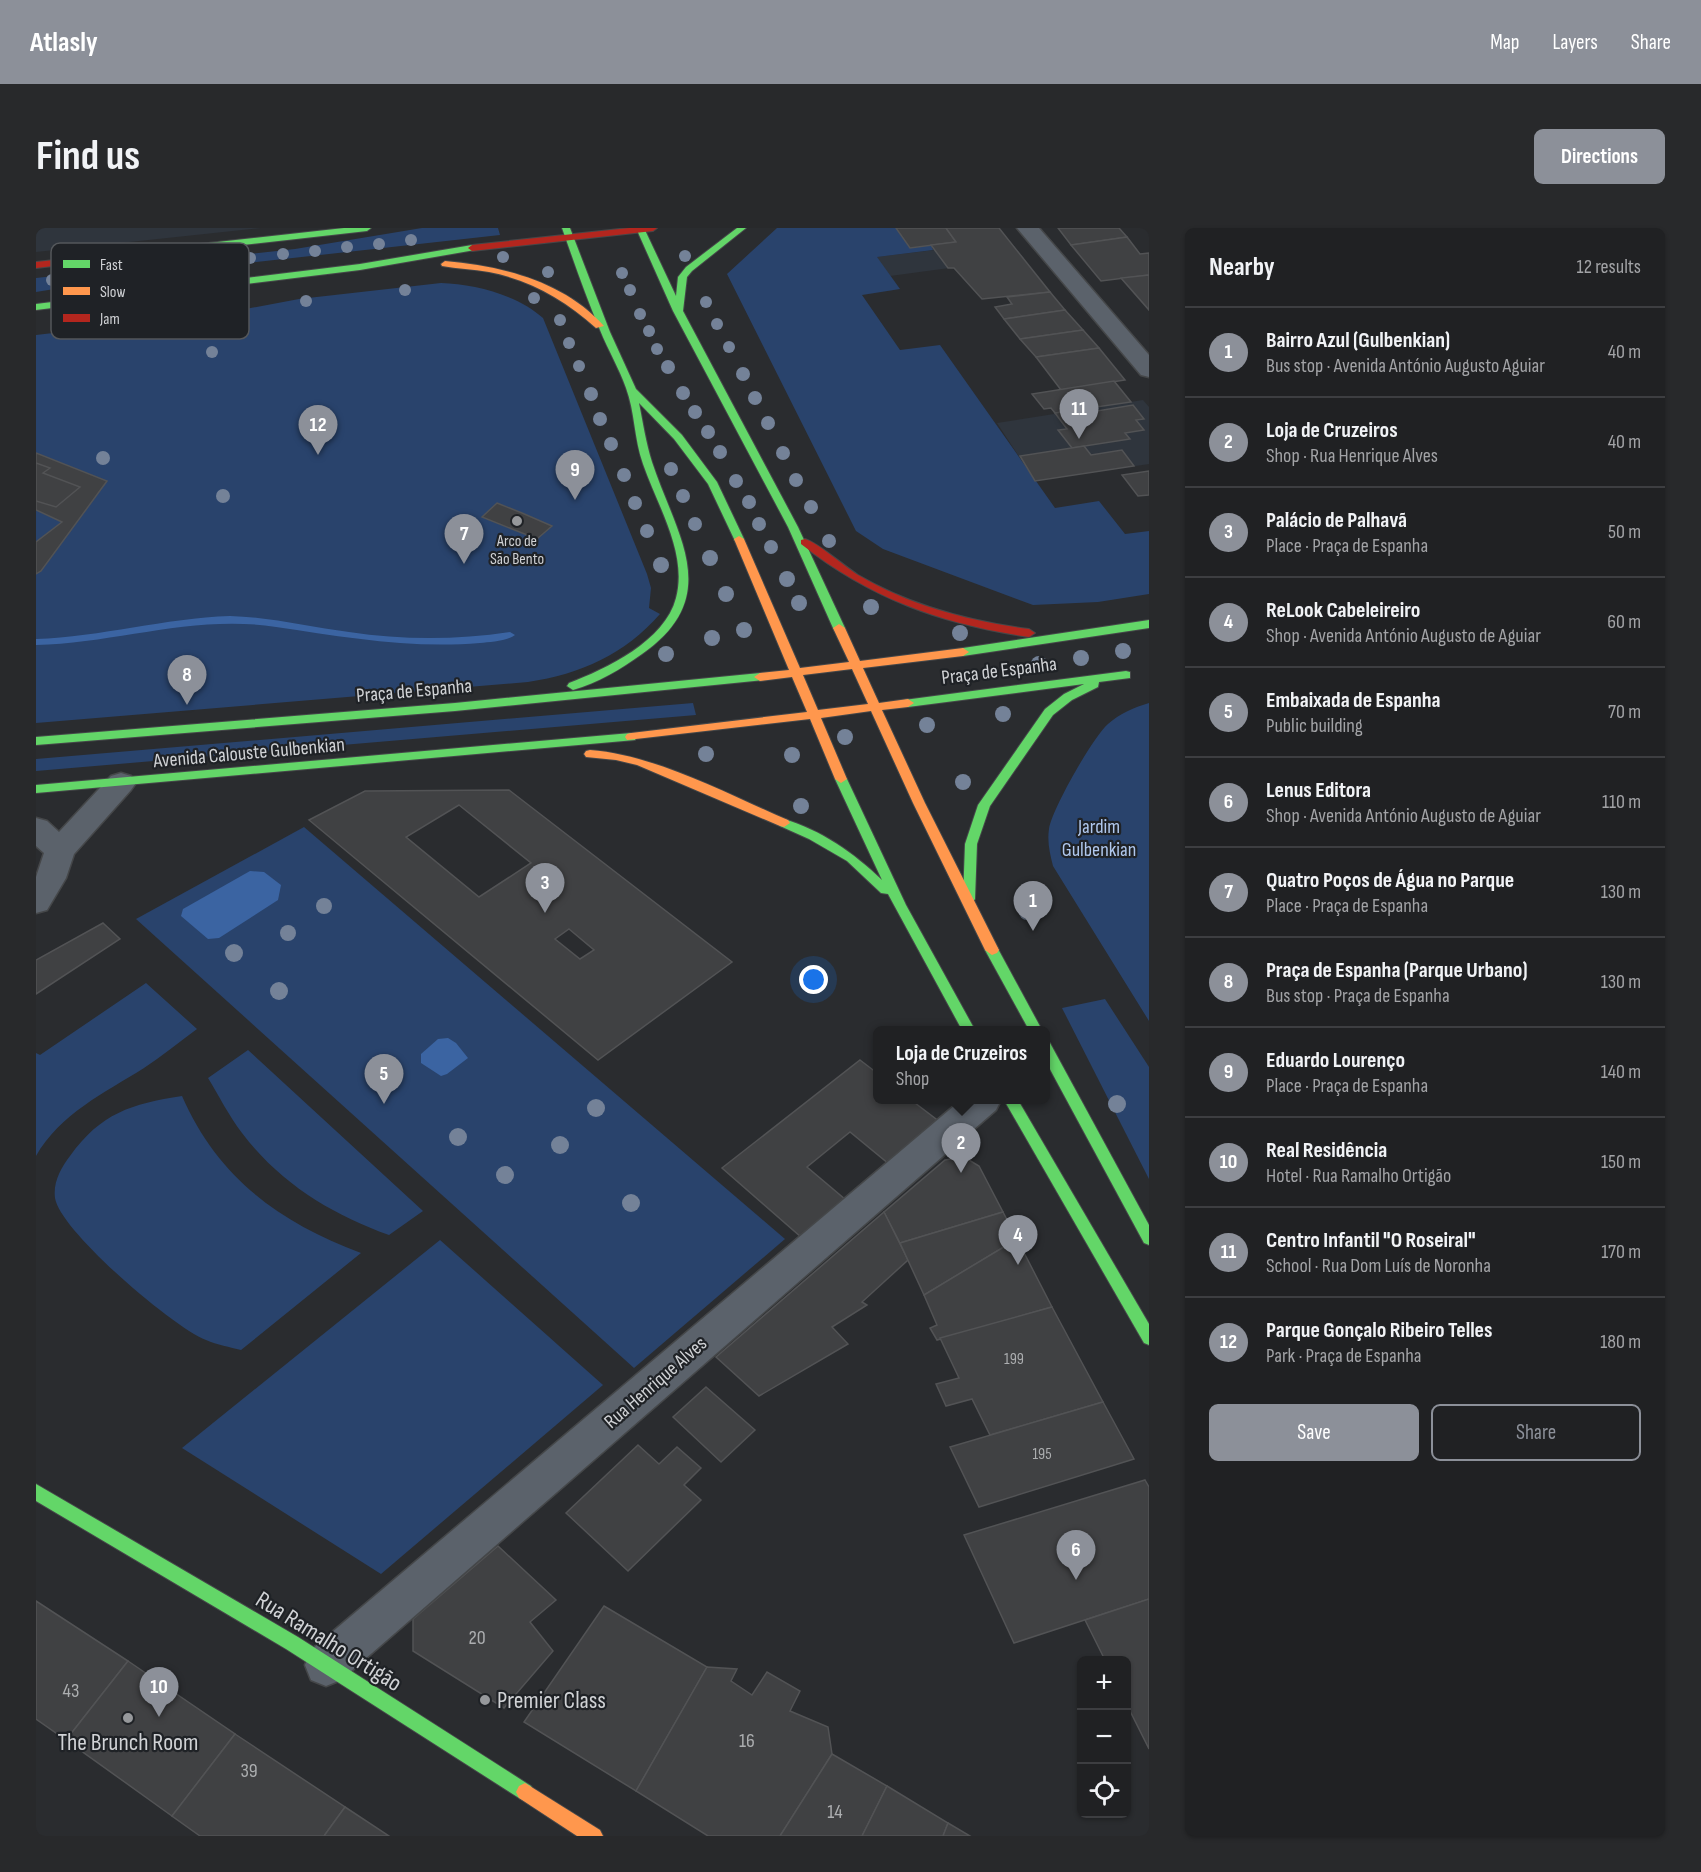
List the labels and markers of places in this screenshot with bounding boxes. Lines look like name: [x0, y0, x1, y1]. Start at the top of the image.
pin: 11: [1060, 390, 1098, 439]
pin: 12: [298, 406, 338, 455]
pin: 9: [556, 450, 594, 500]
pin: 7: [444, 514, 484, 564]
marker: Arco de São Bento: [510, 514, 524, 528]
place label: Arco de São Bento: [490, 532, 544, 569]
pin: 8: [168, 656, 206, 705]
pin: 3: [526, 864, 564, 913]
pin: 1: [1014, 882, 1052, 931]
pin: 5: [364, 1054, 404, 1104]
pin: 2: [942, 1124, 980, 1173]
pin: 4: [998, 1216, 1038, 1265]
pin: 6: [1056, 1530, 1096, 1580]
pin: 10: [140, 1668, 178, 1717]
place label: Premier Class: [497, 1686, 606, 1715]
marker: Premier Class: [478, 1693, 492, 1707]
marker: The Brunch Room: [121, 1711, 135, 1725]
place label: The Brunch Room: [58, 1728, 198, 1757]

